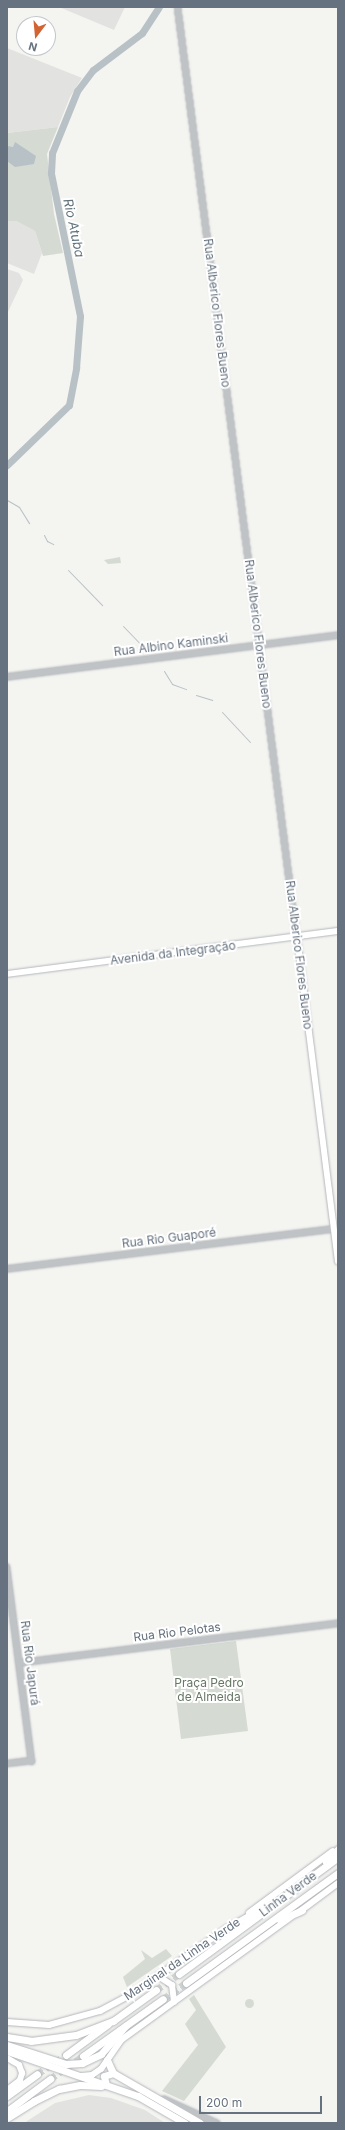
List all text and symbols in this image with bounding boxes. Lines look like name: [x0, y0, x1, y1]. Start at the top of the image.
north arrow: [16, 16, 56, 56]
text: N: [27, 39, 39, 54]
water label: Rio Atuba: [60, 197, 88, 259]
street label: Rua Alberico Flores Bueno: [201, 238, 233, 388]
street label: Rua Alberico Flores Bueno: [242, 559, 274, 709]
street label: Rua Albino Kaminski: [113, 631, 229, 659]
street label: Rua Alberico Flores Bueno: [283, 880, 315, 1030]
street label: Avenida da Integração: [109, 938, 237, 968]
street label: Rua Rio Guaporé: [121, 1225, 217, 1251]
street label: Rua Rio Pelotas: [133, 1619, 221, 1645]
street label: Rua Rio Japurá: [18, 1620, 42, 1706]
park label: Praça Pedro de Almeida: [174, 1676, 244, 1704]
street label: Linha Verde: [257, 1868, 319, 1920]
street label: Marginal da Linha Verde: [121, 1915, 243, 2003]
scale bar: [201, 2088, 324, 2114]
text: 200 m: [206, 2095, 242, 2110]

